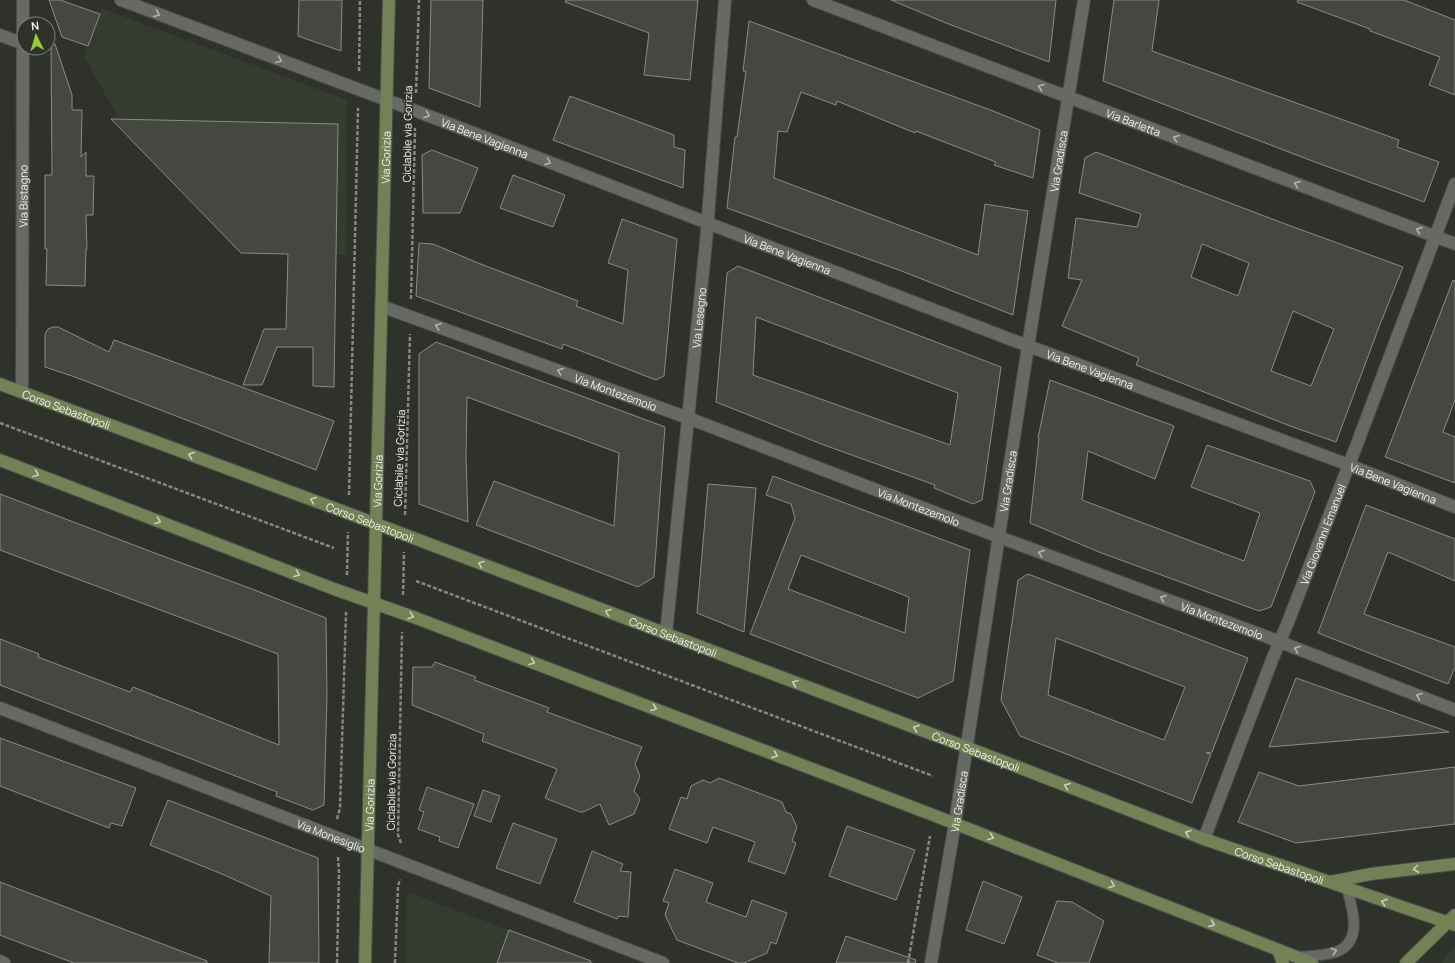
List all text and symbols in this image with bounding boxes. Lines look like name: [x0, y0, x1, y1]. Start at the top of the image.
one-way arrow: [154, 9, 161, 17]
north arrow: [16, 16, 56, 56]
text: N: [30, 18, 40, 33]
one-way arrow: [275, 55, 282, 63]
one-way arrow: [1037, 84, 1044, 92]
street label: Ciclabile via Gorizia: [399, 85, 415, 183]
street label: Via Barletta: [1104, 105, 1163, 139]
one-way arrow: [423, 111, 430, 119]
street label: Via Bene Vagienna: [439, 114, 531, 161]
street label: Via Gradisca: [1046, 129, 1070, 193]
street label: Via Gorizia: [377, 131, 393, 184]
one-way arrow: [1172, 135, 1179, 143]
one-way arrow: [544, 157, 551, 165]
street label: Via Bistagno: [15, 164, 30, 227]
one-way arrow: [1294, 181, 1301, 189]
one-way arrow: [1415, 227, 1422, 235]
street label: Via Bene Vagienna: [742, 230, 833, 277]
street label: Via Lesegno: [688, 286, 709, 349]
one-way arrow: [435, 322, 442, 331]
street label: Via Bene Vagienna: [1044, 346, 1136, 392]
one-way arrow: [556, 368, 563, 376]
street label: Via Montezemolo: [573, 370, 660, 414]
street label: Corso Sebastopoli: [20, 385, 113, 432]
street label: Ciclabile via Gorizia: [390, 409, 408, 507]
street label: Via Gradisca: [995, 449, 1019, 513]
one-way arrow: [188, 451, 195, 459]
street label: Via Gorizia: [369, 455, 385, 508]
street label: Via Bene Vagienna: [1348, 459, 1439, 507]
one-way arrow: [33, 470, 40, 478]
street label: Via Giovanni Emanuel: [1296, 481, 1348, 587]
street label: Via Montezemolo: [876, 484, 963, 529]
one-way arrow: [310, 496, 317, 504]
street label: Corso Sebastopoli: [324, 498, 416, 545]
one-way arrow: [154, 516, 161, 524]
one-way arrow: [1037, 549, 1044, 557]
one-way arrow: [477, 560, 484, 568]
one-way arrow: [293, 570, 300, 578]
one-way arrow: [1159, 594, 1166, 603]
street label: Via Montezemolo: [1179, 598, 1266, 643]
one-way arrow: [604, 608, 611, 616]
one-way arrow: [407, 612, 414, 620]
street label: Corso Sebastopoli: [627, 613, 720, 660]
one-way arrow: [1294, 645, 1301, 653]
one-way arrow: [529, 658, 536, 666]
one-way arrow: [791, 679, 798, 687]
one-way arrow: [1415, 692, 1422, 700]
one-way arrow: [650, 704, 657, 712]
one-way arrow: [913, 725, 920, 733]
street label: Corso Sebastopoli: [930, 727, 1022, 775]
street label: Ciclabile via Gorizia: [383, 733, 399, 831]
one-way arrow: [772, 750, 779, 758]
street label: Via Gradisca: [946, 769, 970, 833]
street label: Via Gorizia: [361, 779, 377, 832]
one-way arrow: [1063, 783, 1071, 791]
street label: Via Monesiglio: [295, 815, 368, 856]
one-way arrow: [1185, 830, 1192, 838]
one-way arrow: [987, 833, 994, 841]
street label: Corso Sebastopoli: [1233, 843, 1326, 887]
one-way arrow: [1413, 864, 1419, 873]
one-way arrow: [1108, 880, 1115, 888]
one-way arrow: [1381, 898, 1388, 906]
one-way arrow: [1207, 919, 1215, 927]
one-way arrow: [1330, 947, 1337, 956]

